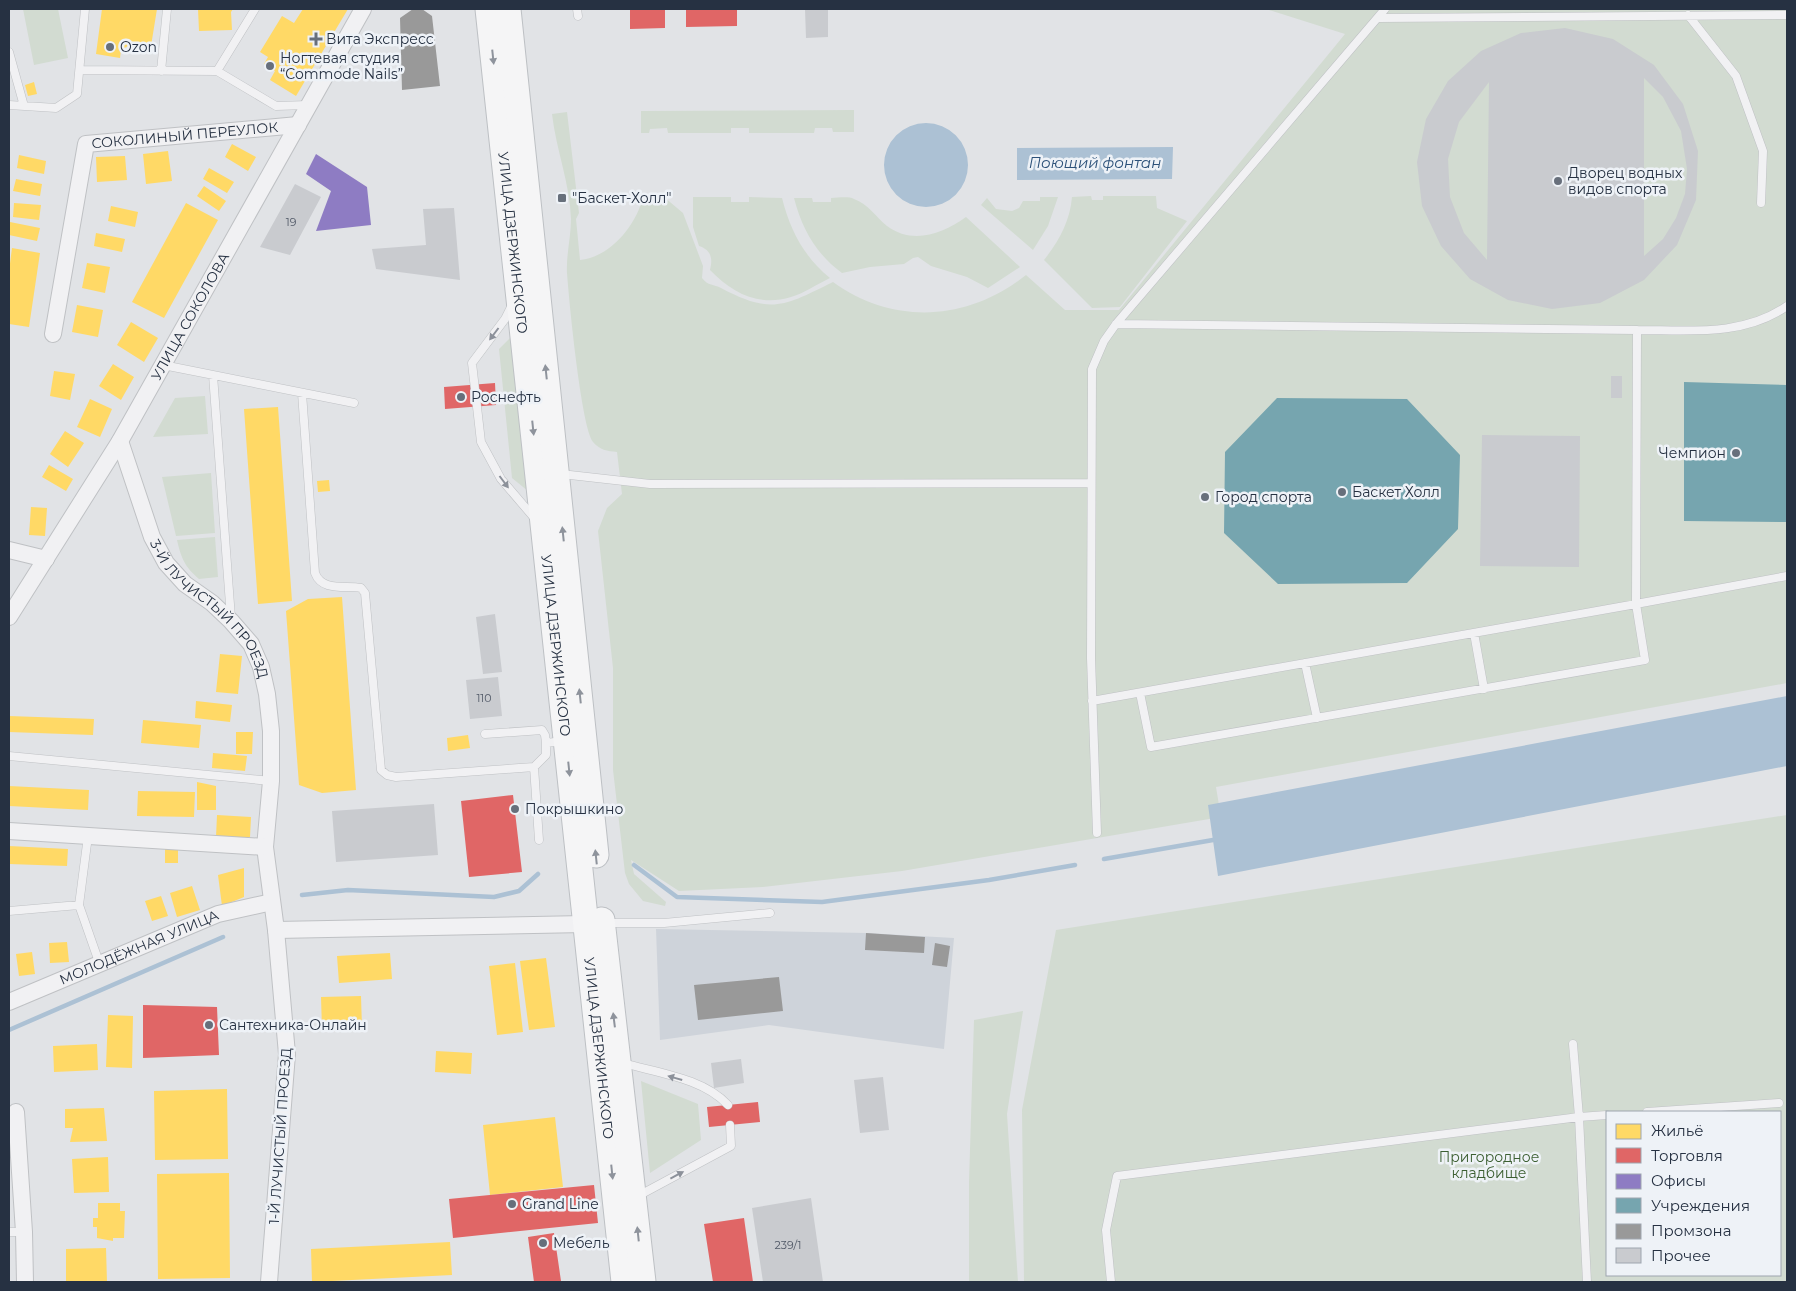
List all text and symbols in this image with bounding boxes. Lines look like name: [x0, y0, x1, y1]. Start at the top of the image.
place label: Вита Экспресс: [326, 30, 434, 48]
marker: Вита Экспресс: [310, 33, 322, 45]
place label: Ozon: [120, 38, 157, 56]
marker: Ozon: [104, 41, 116, 53]
place label: Ногтевая студия “Commode Nails”: [280, 49, 403, 83]
one-way arrow: [489, 50, 497, 66]
marker: Ногтевая студия “Commode Nails”: [264, 60, 276, 72]
street label: СОКОЛИНЫЙ ПЕРЕУЛОК: [91, 118, 279, 152]
street label: УЛИЦА ДЗЕРЖИНСКОГО: [494, 151, 532, 335]
water label: Поющий фонтан: [1029, 153, 1161, 172]
place label: Дворец водных видов спорта: [1568, 164, 1683, 198]
marker: Дворец водных видов спорта: [1552, 175, 1564, 187]
place label: "Баскет-Холл": [572, 189, 672, 207]
marker: "Баскет-Холл": [556, 192, 568, 204]
house number: 19: [286, 215, 297, 229]
street label: УЛИЦА СОКОЛОВА: [147, 249, 233, 384]
one-way arrow: [489, 327, 499, 341]
one-way arrow: [542, 364, 550, 380]
place label: Роснефть: [471, 388, 541, 406]
marker: Роснефть: [455, 391, 467, 403]
one-way arrow: [529, 420, 537, 436]
place label: Чемпион: [1659, 444, 1726, 462]
marker: Чемпион: [1730, 447, 1742, 459]
one-way arrow: [499, 475, 510, 488]
place label: Баскет Холл: [1352, 483, 1440, 501]
marker: Баскет Холл: [1336, 486, 1348, 498]
place label: Город спорта: [1215, 488, 1312, 506]
marker: Город спорта: [1199, 491, 1211, 503]
one-way arrow: [559, 526, 567, 542]
street label: 3-Й ЛУЧИСТЫЙ ПРОЕЗД: [146, 536, 272, 680]
street label: УЛИЦА ДЗЕРЖИНСКОГО: [537, 553, 575, 737]
one-way arrow: [576, 687, 584, 703]
house number: 110: [476, 691, 492, 705]
one-way arrow: [565, 761, 573, 777]
place label: Покрышкино: [525, 800, 623, 818]
marker: Покрышкино: [509, 803, 521, 815]
one-way arrow: [592, 849, 600, 865]
street label: МОЛОДЁЖНАЯ УЛИЦА: [57, 906, 222, 989]
street label: УЛИЦА ДЗЕРЖИНСКОГО: [580, 956, 618, 1140]
one-way arrow: [610, 1012, 618, 1028]
place label: Сантехника-Онлайн: [219, 1016, 367, 1034]
marker: Сантехника-Онлайн: [203, 1019, 215, 1031]
street label: 1-Й ЛУЧИСТЫЙ ПРОЕЗД: [265, 1047, 295, 1225]
one-way arrow: [667, 1073, 682, 1081]
legend: [1606, 1111, 1781, 1276]
text: Жильё: [1651, 1121, 1704, 1140]
text: Торговля: [1651, 1146, 1723, 1165]
park label: Пригородное кладбище: [1439, 1148, 1539, 1182]
one-way arrow: [608, 1164, 616, 1180]
one-way arrow: [671, 1171, 684, 1180]
text: Офисы: [1651, 1171, 1706, 1190]
place label: Grand Line: [522, 1195, 599, 1213]
text: Учреждения: [1651, 1196, 1750, 1215]
marker: Grand Line: [506, 1198, 518, 1210]
text: Промзона: [1651, 1221, 1731, 1240]
one-way arrow: [634, 1225, 642, 1241]
place label: Мебель: [553, 1234, 610, 1252]
marker: Мебель: [537, 1237, 549, 1249]
house number: 239/1: [775, 1238, 801, 1252]
text: Прочее: [1651, 1246, 1711, 1265]

